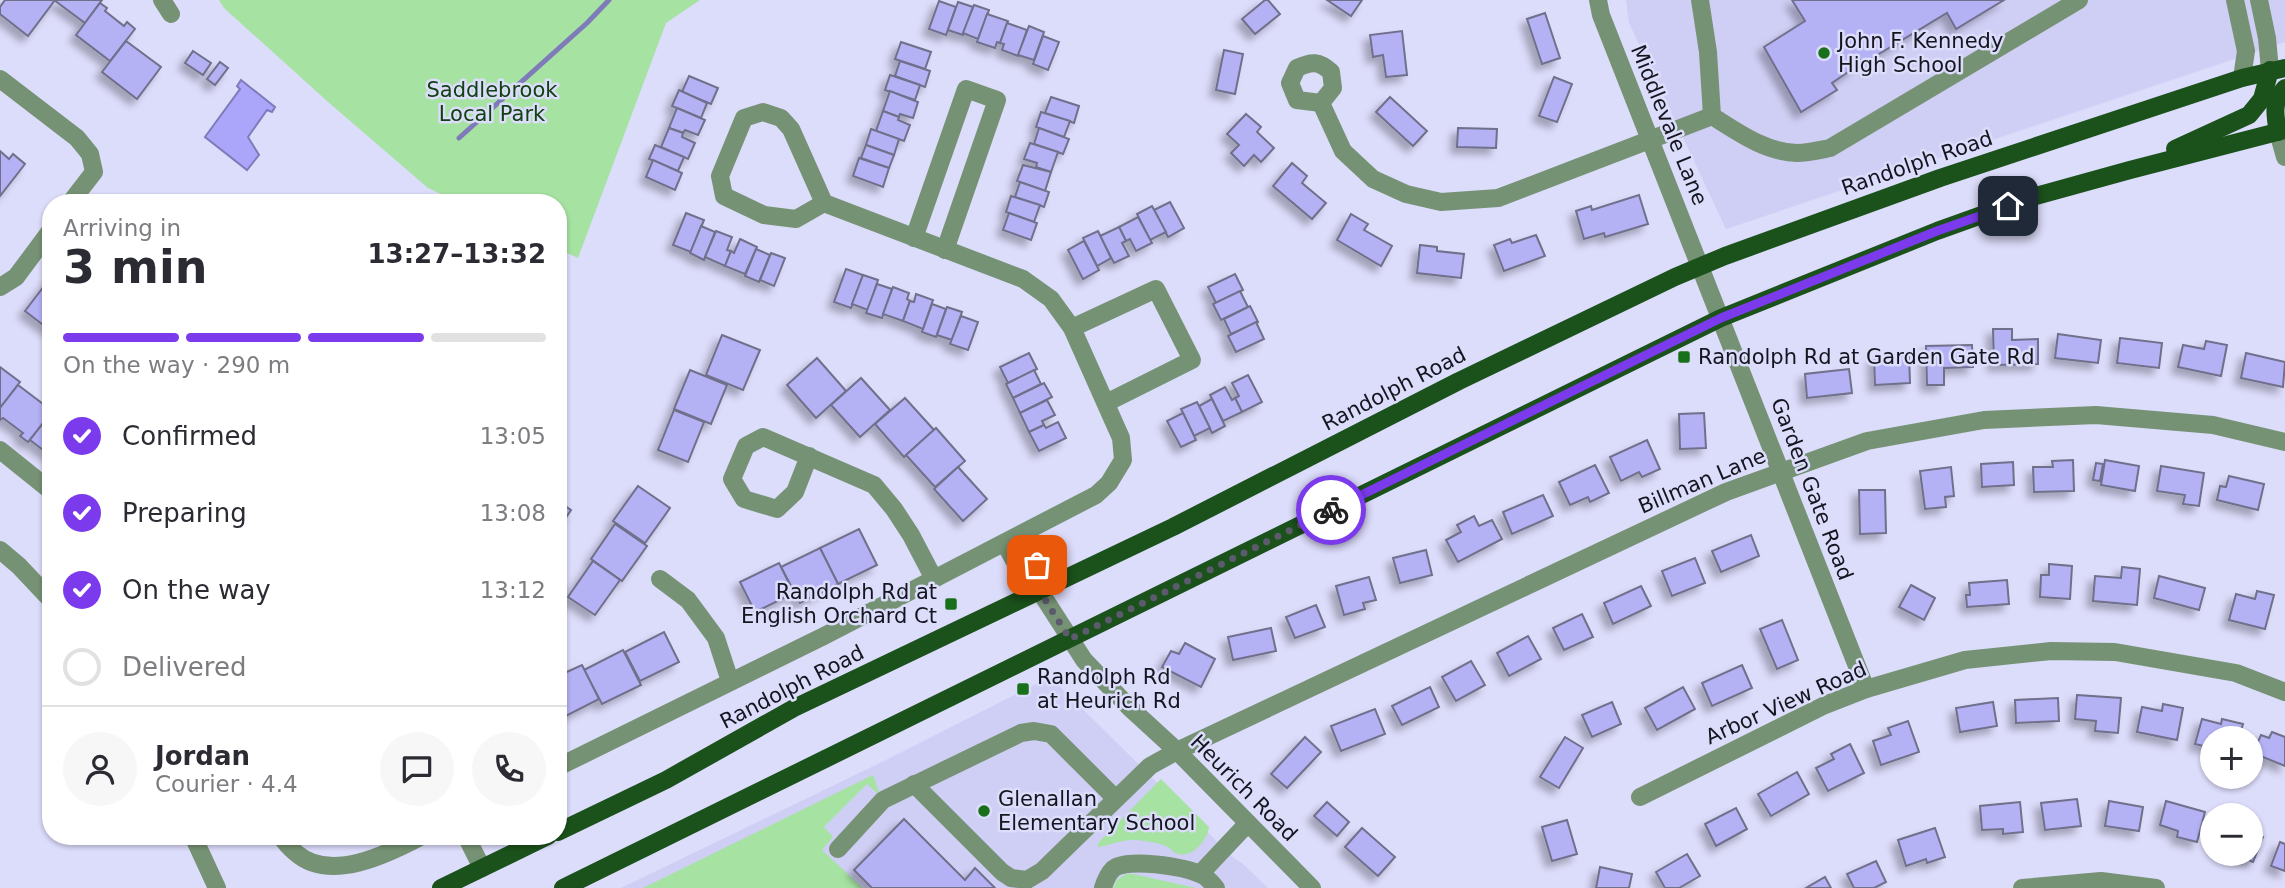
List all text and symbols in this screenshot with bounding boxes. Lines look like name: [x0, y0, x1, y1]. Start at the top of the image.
place label: John F. Kennedy High School: [1836, 29, 2003, 77]
street label: Middlevale Lane: [1626, 41, 1712, 209]
marker: John F. Kennedy High School: [1816, 45, 1832, 61]
park label: Saddlebrook Local Park: [427, 78, 558, 126]
street label: Randolph Road: [1838, 126, 1996, 200]
pin: [1978, 176, 2038, 236]
icon: home: [1989, 187, 2027, 225]
text: Arriving in: [63, 215, 181, 241]
text: 13:27–13:32: [367, 239, 546, 269]
text: 3 min: [63, 240, 207, 294]
street label: Randolph Road: [1318, 342, 1470, 436]
place label: Randolph Rd at Garden Gate Rd: [1698, 345, 2035, 369]
marker: Randolph Rd at Garden Gate Rd: [1676, 349, 1692, 365]
text: On the way · 290 m: [63, 352, 290, 378]
street label: Garden Gate Road: [1766, 394, 1858, 584]
icon: check: [63, 417, 101, 455]
text: Confirmed: [122, 421, 257, 451]
text: 13:05: [480, 423, 546, 449]
street label: Billman Lane: [1635, 443, 1769, 519]
courier: [1296, 475, 1366, 545]
icon: bike: [1312, 491, 1350, 529]
icon: check: [63, 494, 101, 532]
text: Preparing: [122, 498, 247, 528]
text: 13:08: [480, 500, 546, 526]
pin: [1007, 535, 1067, 595]
icon: bag: [1018, 546, 1056, 584]
icon: check: [63, 571, 101, 609]
text: On the way: [122, 575, 271, 605]
text: 13:12: [480, 577, 546, 603]
place label: Randolph Rd at English Orchard Ct: [741, 580, 937, 628]
marker: Randolph Rd at English Orchard Ct: [943, 596, 959, 612]
street label: Randolph Road: [716, 640, 868, 734]
text: Delivered: [122, 652, 246, 682]
street label: Arbor View Road: [1702, 657, 1870, 749]
place label: Randolph Rd at Heurich Rd: [1037, 665, 1181, 713]
marker: Randolph Rd at Heurich Rd: [1015, 681, 1031, 697]
map controls: [2200, 726, 2263, 866]
button: +: [2200, 726, 2263, 789]
street label: Heurich Road: [1186, 730, 1302, 846]
button: person: [63, 732, 137, 806]
button: chat: [380, 732, 454, 806]
button: phone: [472, 732, 546, 806]
text: Jordan: [155, 741, 250, 771]
text: Courier · 4.4: [155, 771, 298, 797]
place label: Glenallan Elementary School: [998, 787, 1195, 835]
marker: Glenallan Elementary School: [976, 803, 992, 819]
button: −: [2200, 803, 2263, 866]

